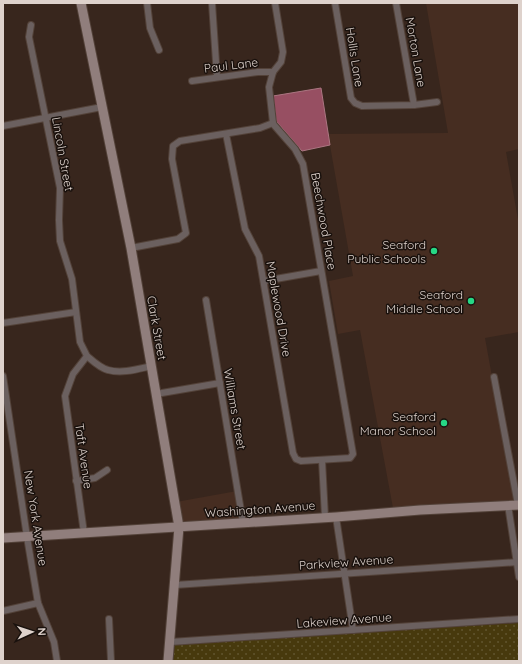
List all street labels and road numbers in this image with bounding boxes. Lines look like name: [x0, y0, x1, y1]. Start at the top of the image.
street label: Morton Lane: [402, 16, 430, 88]
street label: Hollis Lane: [343, 26, 367, 88]
street label: Paul Lane: [203, 54, 259, 76]
street label: Lincoln Street: [49, 116, 77, 192]
street label: Beechwood Place: [308, 171, 340, 271]
street label: Maplewood Drive: [263, 260, 295, 358]
street label: Clark Street: [144, 295, 170, 361]
street label: Williams Street: [220, 367, 250, 451]
street label: Taft Avenue: [72, 422, 96, 490]
street label: New York Avenue: [21, 469, 51, 567]
street label: Washington Avenue: [204, 498, 316, 520]
street label: Parkview Avenue: [298, 551, 394, 573]
street label: Lakeview Avenue: [296, 609, 392, 631]

